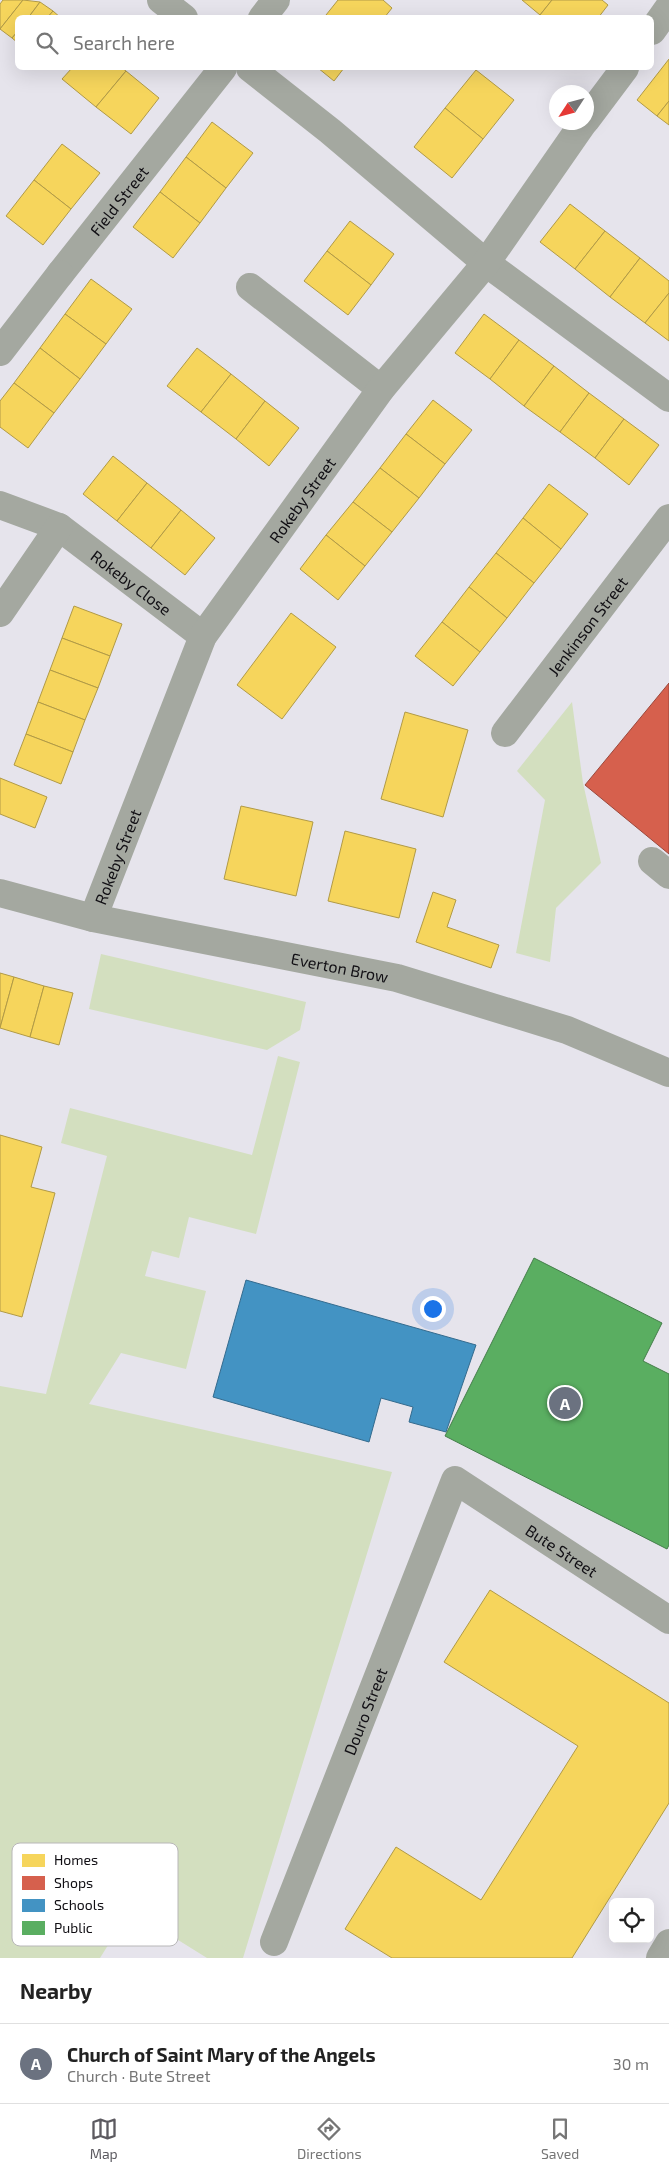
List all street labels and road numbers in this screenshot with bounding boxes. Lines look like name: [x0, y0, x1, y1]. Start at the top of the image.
street label: Field Street: [85, 162, 152, 239]
street label: Rokeby Street: [264, 453, 339, 546]
street label: Rokeby Close: [88, 545, 176, 618]
street label: Jenkinson Street: [543, 572, 631, 679]
street label: Rokeby Street: [90, 806, 144, 907]
street label: Everton Brow: [290, 948, 390, 986]
street label: Bute Street: [523, 1520, 601, 1580]
street label: Douro Street: [339, 1665, 390, 1758]

